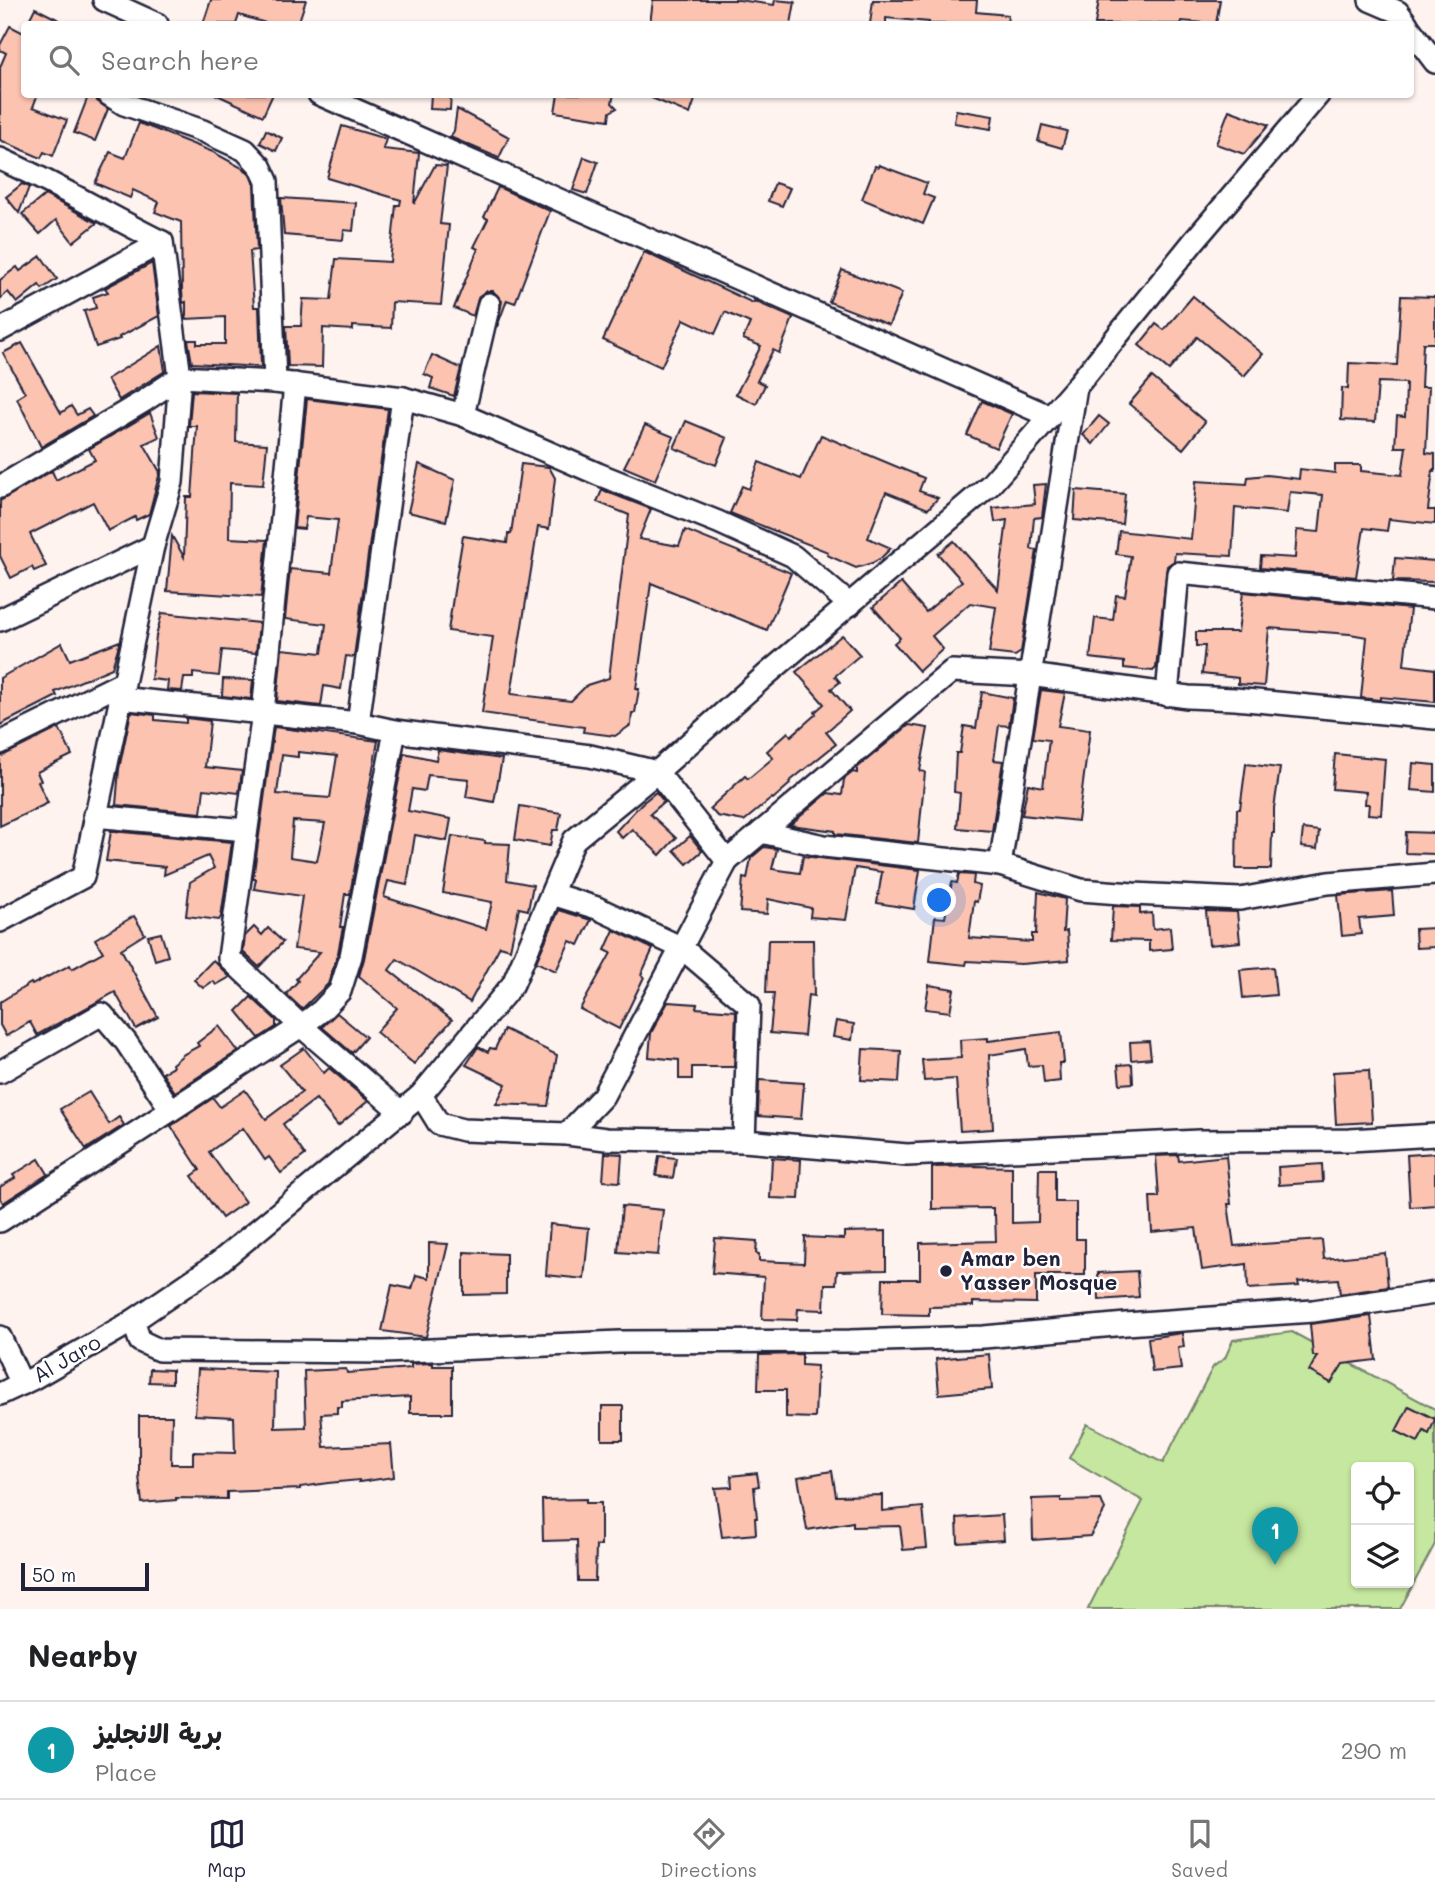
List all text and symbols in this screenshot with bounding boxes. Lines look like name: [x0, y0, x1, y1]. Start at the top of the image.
search box: [21, 21, 1414, 98]
icon: search: [45, 41, 83, 79]
text: Search here: [101, 43, 259, 77]
your location: [922, 883, 956, 917]
place label: Amar ben Yasser Mosque: [960, 1244, 1117, 1295]
marker: Amar ben Yasser Mosque: [938, 1263, 954, 1279]
street label: Al Jaro: [27, 1327, 105, 1388]
map controls: [1351, 1462, 1414, 1588]
button: locate: [1351, 1462, 1414, 1525]
pin: 1: [1252, 1507, 1298, 1565]
button: layers: [1351, 1525, 1414, 1588]
scale bar: [21, 1560, 149, 1592]
text: 50 m: [32, 1562, 76, 1587]
text: Nearby: [28, 1635, 138, 1675]
text: برية الانجليز: [95, 1716, 222, 1750]
text: 1: [46, 1735, 56, 1765]
text: 290 m: [1341, 1735, 1407, 1765]
text: Place: [95, 1757, 157, 1787]
tab: Map: [207, 1815, 246, 1882]
tab: Directions: [660, 1815, 757, 1882]
tab: Saved: [1171, 1815, 1228, 1882]

